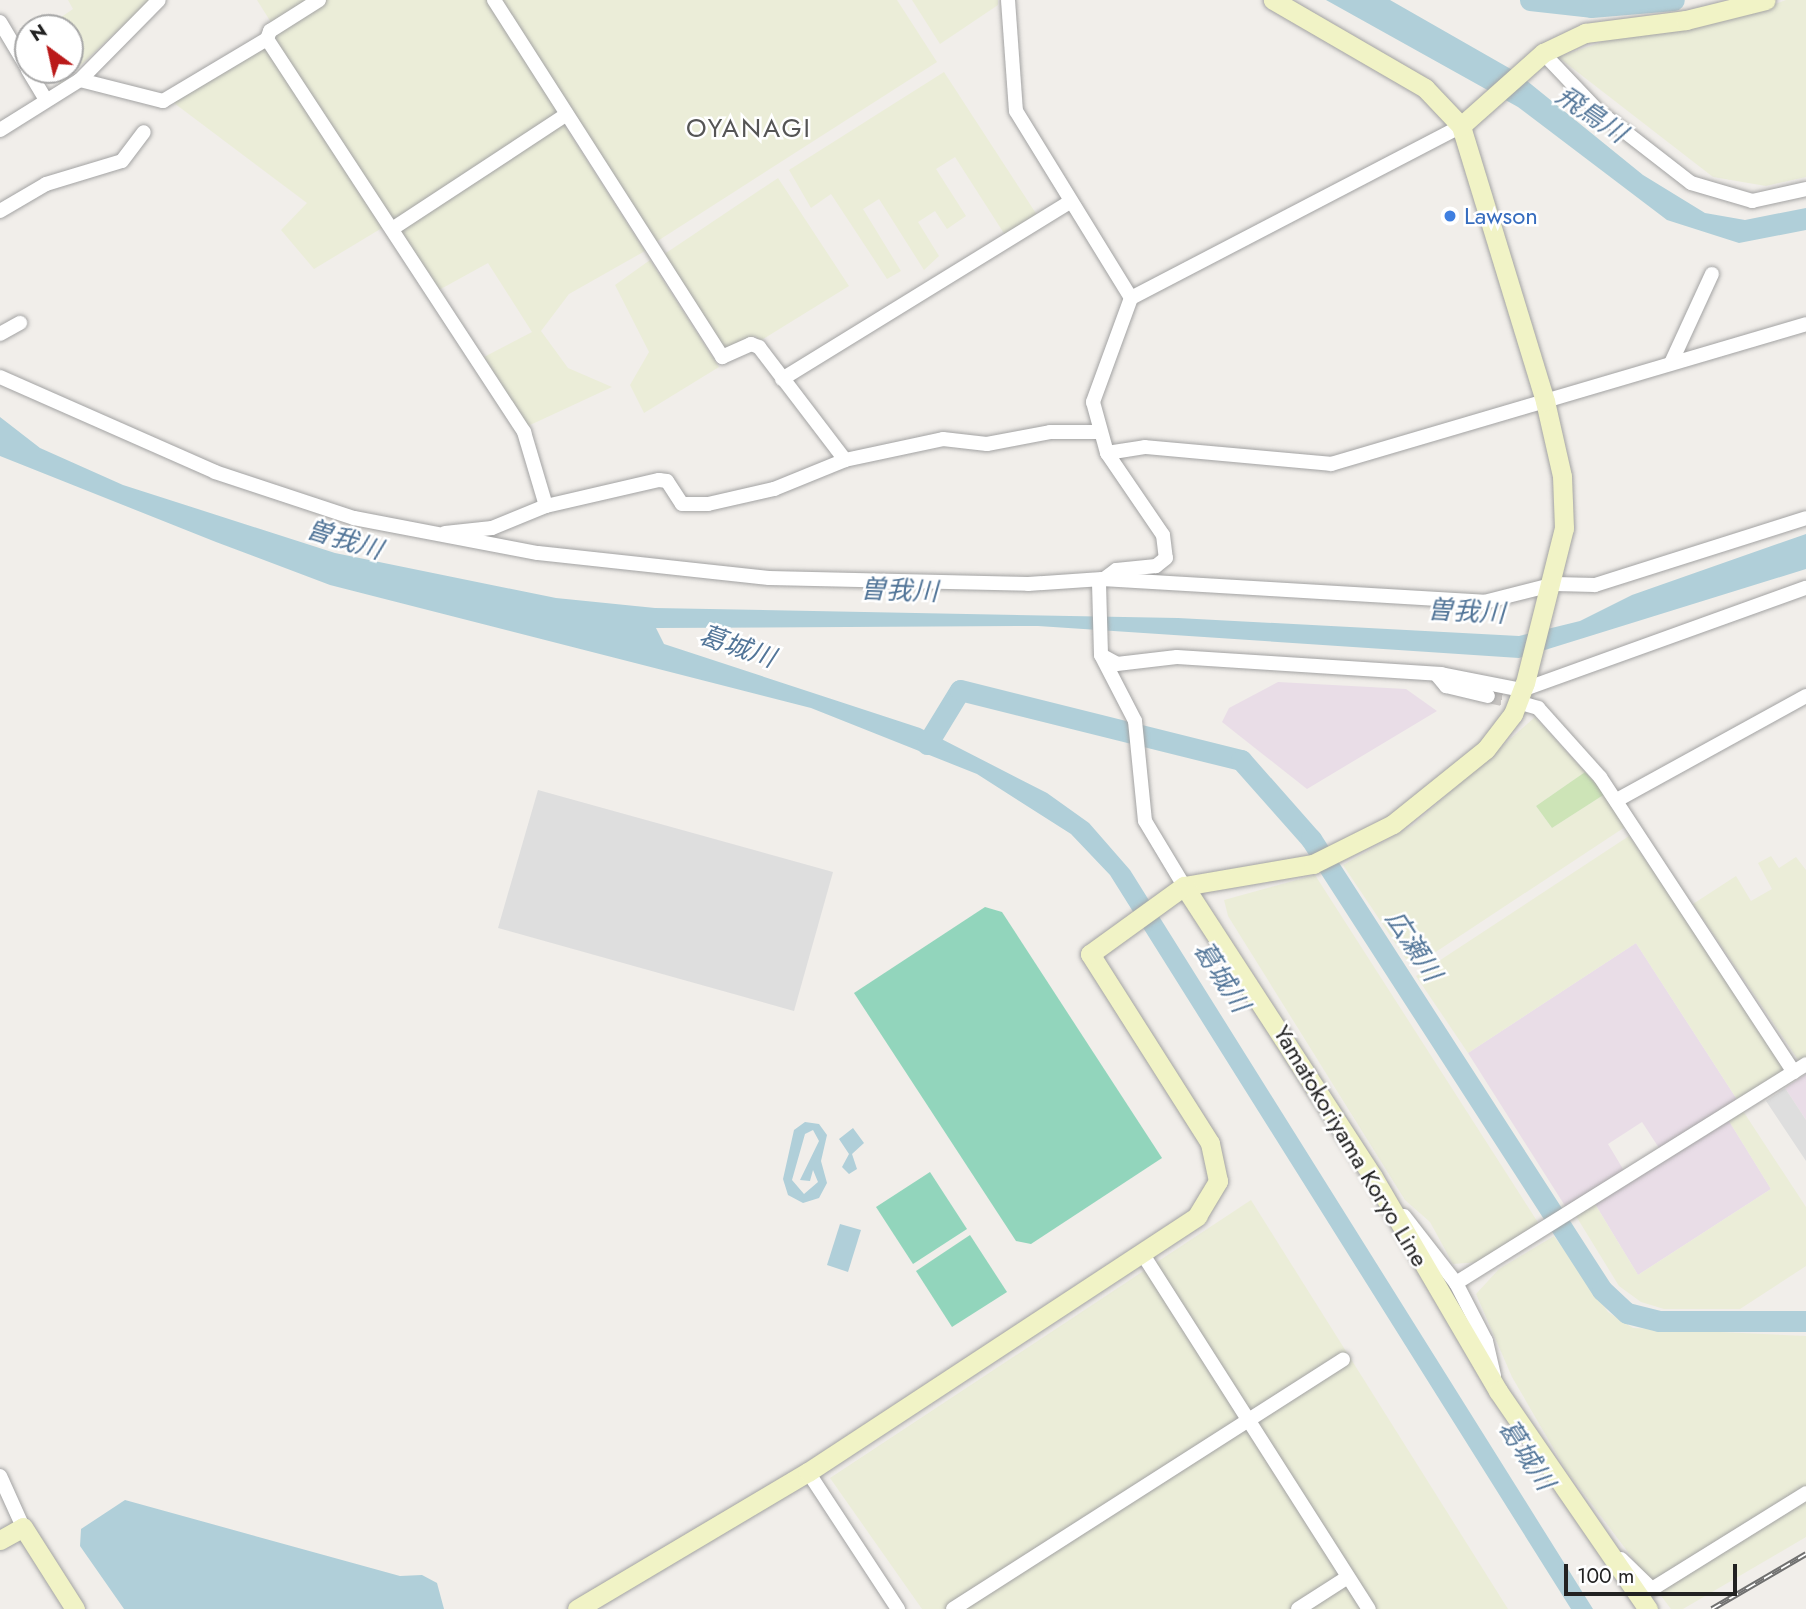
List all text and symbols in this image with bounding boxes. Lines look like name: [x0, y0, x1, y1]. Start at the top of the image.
north arrow: [14, 14, 84, 84]
text: N: [25, 17, 52, 48]
water label: 飛鳥川: [1550, 80, 1632, 150]
district label: OYANAGI: [687, 113, 811, 145]
place label: Lawson: [1464, 202, 1538, 230]
marker: Lawson: [1442, 208, 1458, 224]
water label: 曽我川: [302, 514, 386, 566]
water label: 曽我川: [859, 574, 939, 608]
water label: 曽我川: [1426, 594, 1506, 630]
water label: 葛城川: [695, 620, 779, 674]
water label: 広瀬川: [1379, 905, 1447, 987]
water label: 葛城川: [1187, 936, 1255, 1018]
street label: Yamatokoriyama Koryo Line: [1267, 1020, 1435, 1272]
water label: 葛城川: [1492, 1414, 1560, 1496]
scale bar: [1568, 1550, 1741, 1594]
text: 100 m: [1577, 1561, 1634, 1591]

